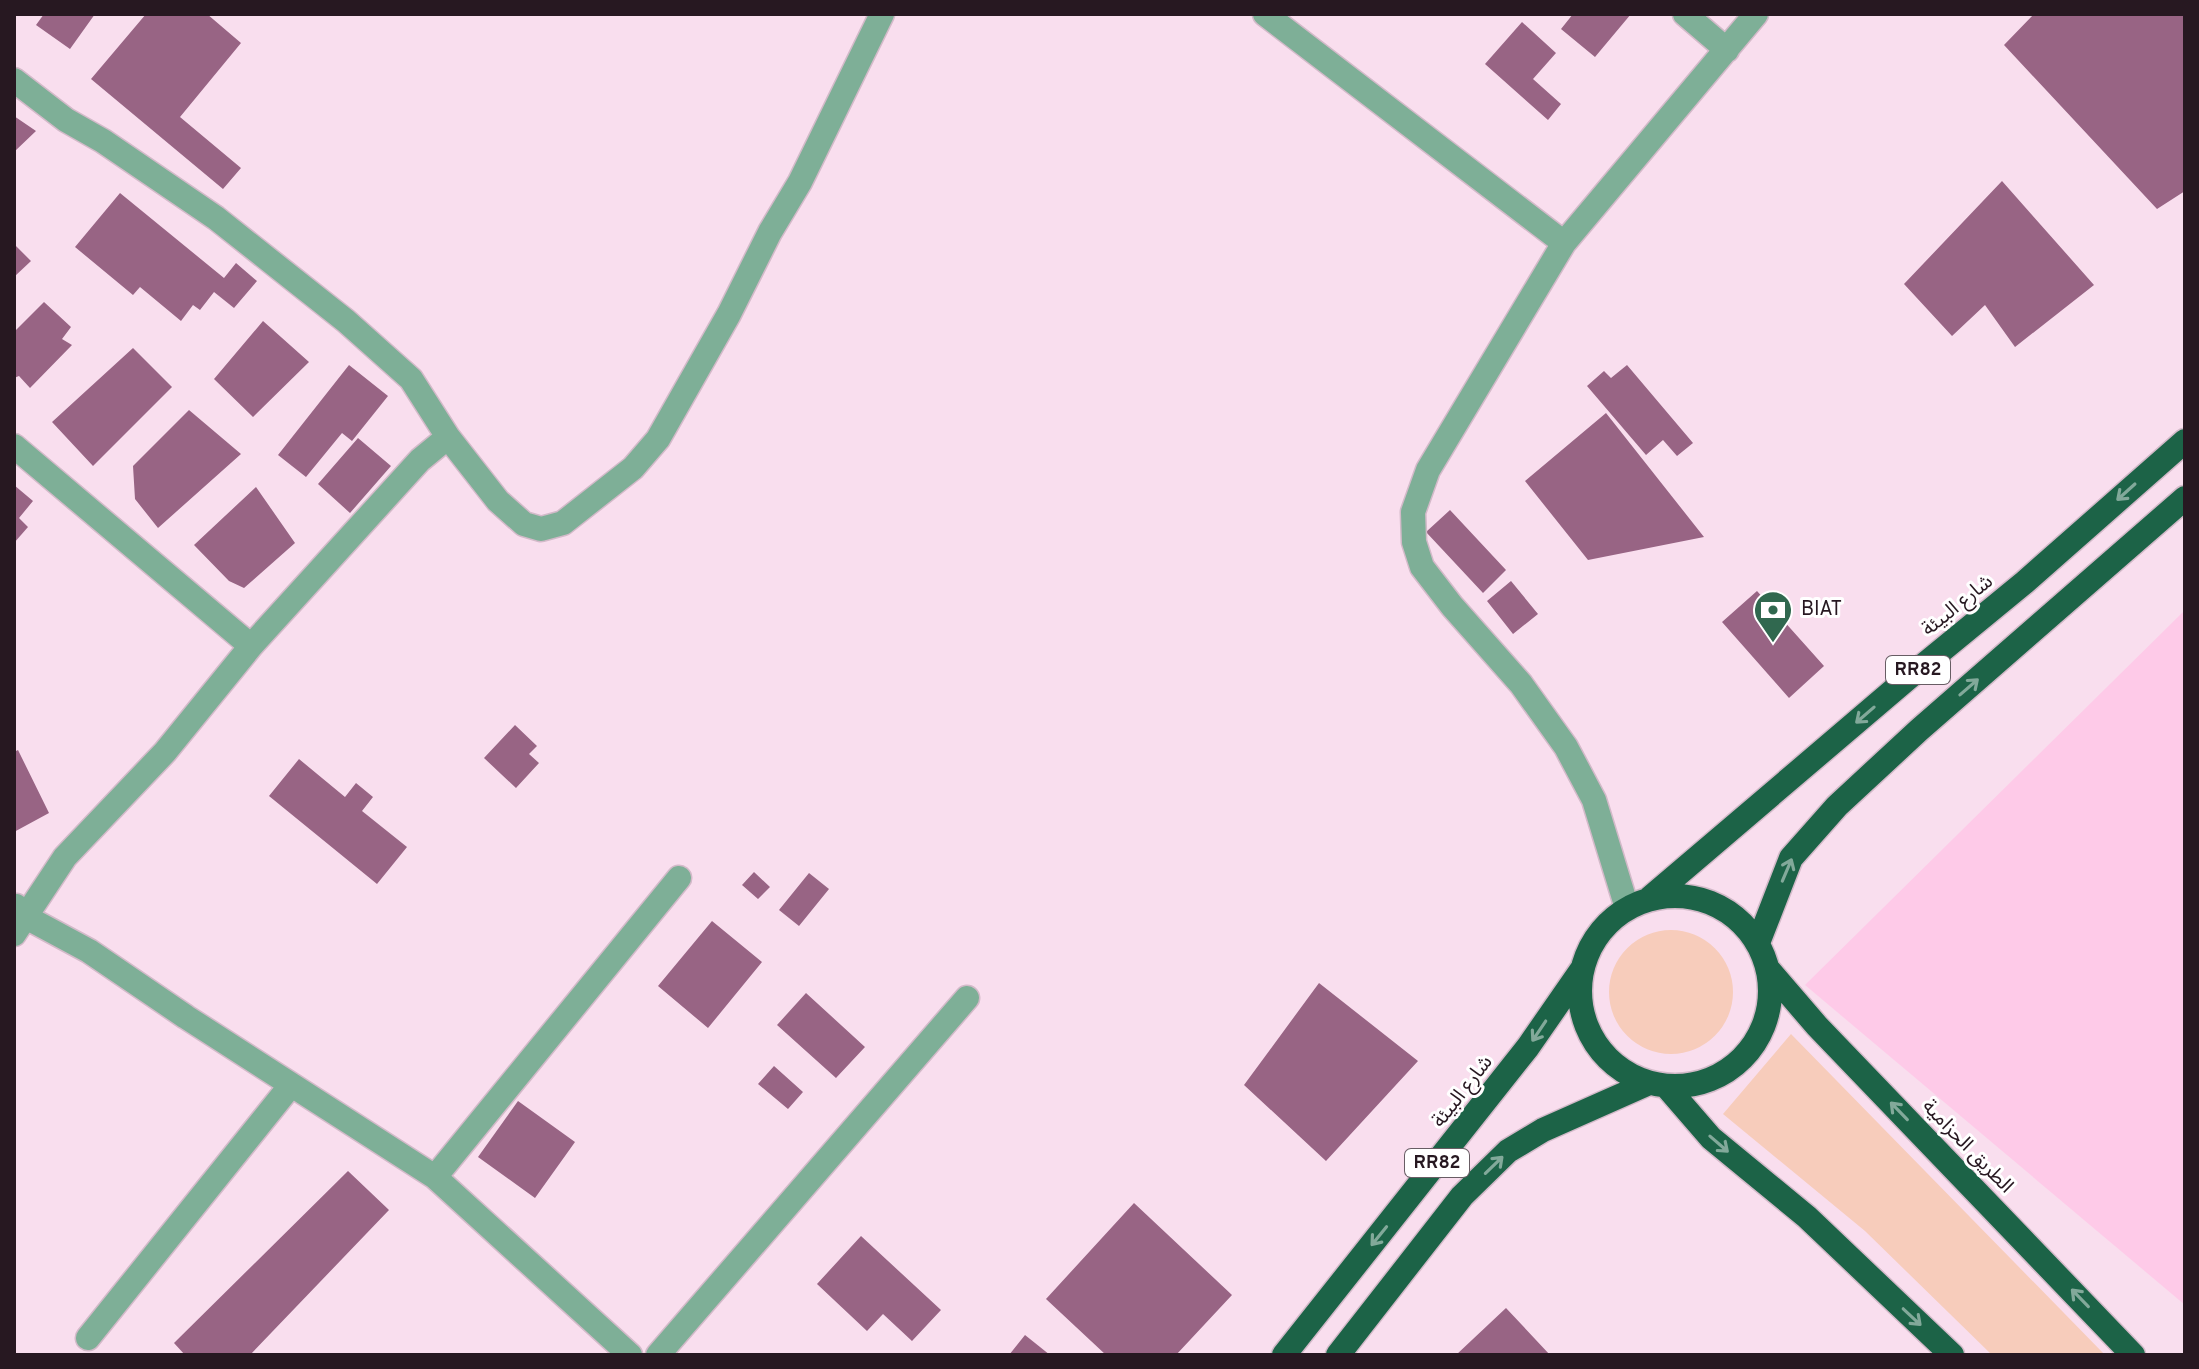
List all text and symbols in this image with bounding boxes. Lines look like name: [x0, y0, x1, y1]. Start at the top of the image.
one-way arrow: [2117, 483, 2137, 501]
street label: شارع البيئة: [1917, 569, 1999, 643]
bank icon: BIAT: [1752, 589, 1794, 644]
place label: BIAT: [1801, 597, 1842, 623]
road number: RR82: [1886, 656, 1950, 684]
one-way arrow: [1958, 678, 1978, 696]
one-way arrow: [1855, 706, 1875, 724]
one-way arrow: [1780, 858, 1795, 883]
one-way arrow: [1531, 1020, 1547, 1042]
street label: شارع البيئة: [1427, 1051, 1499, 1133]
street label: الطريق الحزامية: [1916, 1094, 2018, 1200]
one-way arrow: [1890, 1102, 1909, 1121]
one-way arrow: [1708, 1135, 1728, 1153]
road number: RR82: [1405, 1149, 1469, 1177]
one-way arrow: [1484, 1156, 1503, 1175]
one-way arrow: [1370, 1225, 1388, 1246]
one-way arrow: [2070, 1288, 2089, 1308]
one-way arrow: [1902, 1308, 1922, 1326]

